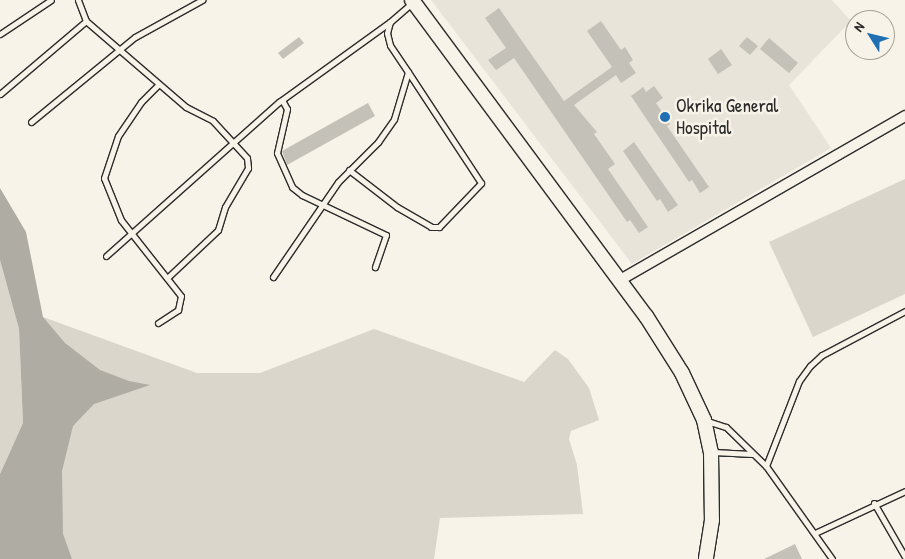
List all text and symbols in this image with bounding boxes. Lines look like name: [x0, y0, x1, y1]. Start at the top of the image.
north arrow: [845, 10, 895, 60]
text: N: [848, 18, 868, 35]
place label: Okrika General Hospital: [676, 95, 778, 139]
marker: Okrika General Hospital: [658, 110, 672, 124]

